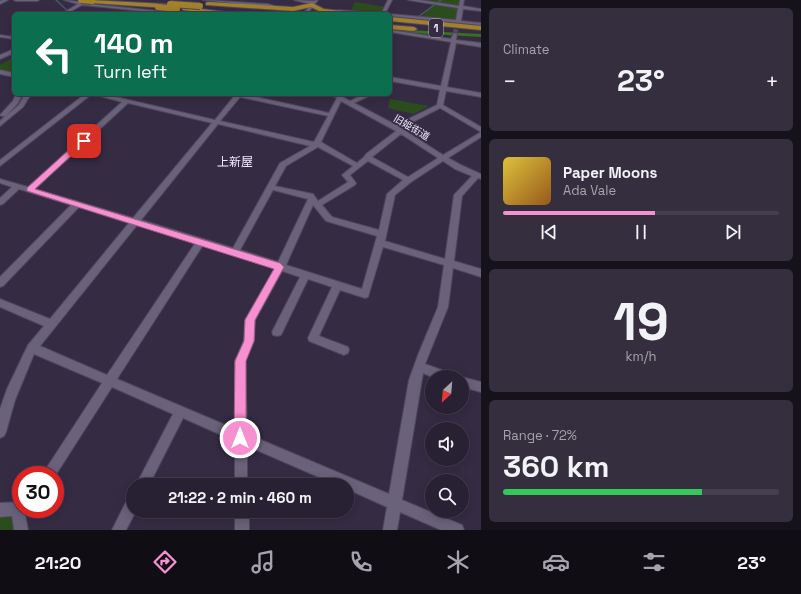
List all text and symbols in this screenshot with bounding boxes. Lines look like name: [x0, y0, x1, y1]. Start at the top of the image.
road number: 1: [429, 19, 443, 37]
text: 140 m: [94, 25, 174, 61]
icon: left: [28, 28, 80, 80]
text: Climate: [503, 41, 549, 58]
text: Turn left: [94, 60, 167, 83]
text: 23°: [617, 61, 665, 100]
text: −: [503, 67, 517, 95]
text: +: [765, 67, 779, 95]
street label: 旧姫街道: [391, 112, 432, 143]
pin: [67, 124, 101, 158]
icon: arrive: [73, 130, 95, 152]
district label: 上新屋: [217, 154, 253, 170]
text: Paper Moons: [563, 163, 657, 182]
text: Ada Vale: [563, 182, 616, 199]
icon: previous: [538, 221, 560, 243]
icon: pause: [630, 221, 652, 243]
icon: next: [722, 221, 744, 243]
text: 19: [613, 289, 669, 355]
text: km/h: [626, 348, 656, 365]
north arrow: [425, 370, 469, 414]
map controls: [425, 370, 469, 518]
position arrow: [219, 417, 261, 459]
button: sound: [425, 422, 469, 466]
text: Range · 72%: [503, 427, 577, 444]
text: 360 km: [503, 447, 609, 486]
speed limit sign: 30: [12, 466, 64, 518]
button: search: [425, 474, 469, 518]
text: 21:22 · 2 min · 460 m: [168, 488, 312, 507]
icon: directions: [151, 548, 179, 576]
icon: music: [249, 548, 277, 576]
icon: phone: [347, 548, 375, 576]
icon: climate: [444, 548, 472, 576]
icon: car: [542, 548, 570, 576]
icon: filters: [640, 548, 668, 576]
text: 21:20: [35, 551, 81, 574]
text: 23°: [737, 551, 766, 574]

